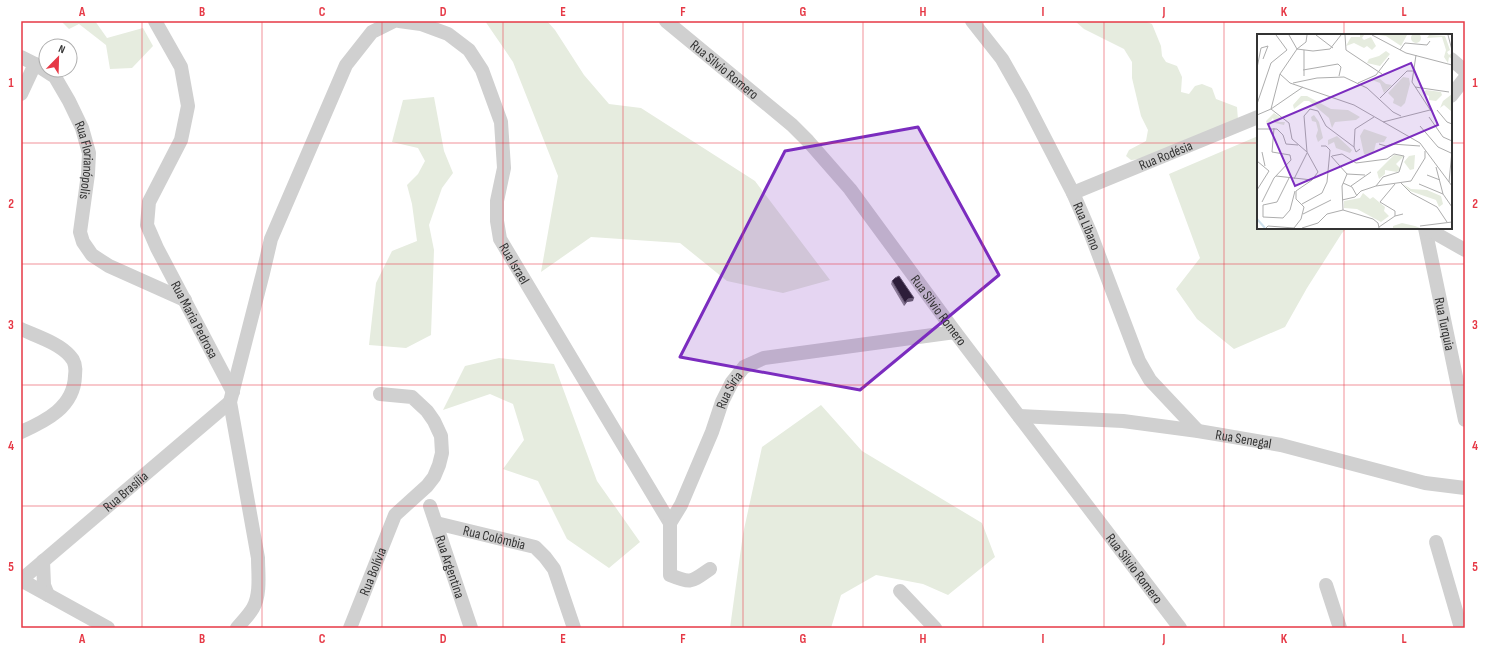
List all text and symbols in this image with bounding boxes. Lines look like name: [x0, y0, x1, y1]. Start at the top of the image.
text: A: [78, 4, 86, 20]
text: B: [199, 4, 205, 20]
text: C: [319, 4, 326, 20]
text: D: [440, 4, 447, 20]
text: E: [560, 4, 566, 20]
text: F: [680, 4, 686, 20]
text: G: [800, 4, 807, 20]
text: H: [920, 4, 927, 20]
text: I: [1042, 4, 1045, 20]
text: J: [1162, 4, 1166, 20]
text: K: [1281, 4, 1288, 20]
text: L: [1401, 4, 1407, 20]
inset map: [1257, 34, 1452, 229]
street label: Rua Silvio Romero: [687, 36, 762, 103]
north arrow: [38, 38, 78, 78]
text: N: [56, 42, 67, 56]
text: 1: [8, 75, 14, 91]
text: 1: [1472, 75, 1478, 91]
street label: Rua Florianópolis: [71, 118, 97, 201]
street label: Rua Rodésia: [1136, 136, 1195, 174]
text: 2: [8, 196, 14, 212]
text: 2: [1472, 196, 1478, 212]
street label: Rua Libano: [1069, 199, 1105, 253]
street label: Rua Israel: [496, 240, 533, 287]
street label: Rua Silvio Romero: [907, 271, 971, 349]
street label: Rua Maria Pedrosa: [167, 278, 222, 361]
street label: Rua Turquia: [1431, 296, 1459, 352]
text: 3: [8, 317, 14, 333]
text: 3: [1472, 317, 1478, 333]
street label: Rua Síria: [712, 367, 746, 411]
street label: Rua Senegal: [1214, 426, 1273, 452]
text: 4: [8, 438, 14, 454]
text: 4: [1472, 438, 1478, 454]
street label: Rua Brasília: [99, 467, 151, 515]
street label: Rua Colômbia: [461, 521, 527, 553]
street label: Rua Silvio Romero: [1103, 530, 1167, 607]
street label: Rua Argentina: [432, 533, 469, 600]
street label: Rua Bolívia: [355, 545, 390, 598]
text: 5: [8, 559, 14, 575]
text: 5: [1472, 559, 1478, 575]
text: A: [78, 631, 86, 647]
text: B: [199, 631, 205, 647]
text: C: [319, 631, 326, 647]
text: D: [440, 631, 447, 647]
text: E: [560, 631, 566, 647]
text: F: [680, 631, 686, 647]
text: G: [800, 631, 807, 647]
text: H: [920, 631, 927, 647]
text: I: [1042, 631, 1045, 647]
text: J: [1162, 631, 1166, 647]
text: K: [1281, 631, 1288, 647]
text: L: [1401, 631, 1407, 647]

